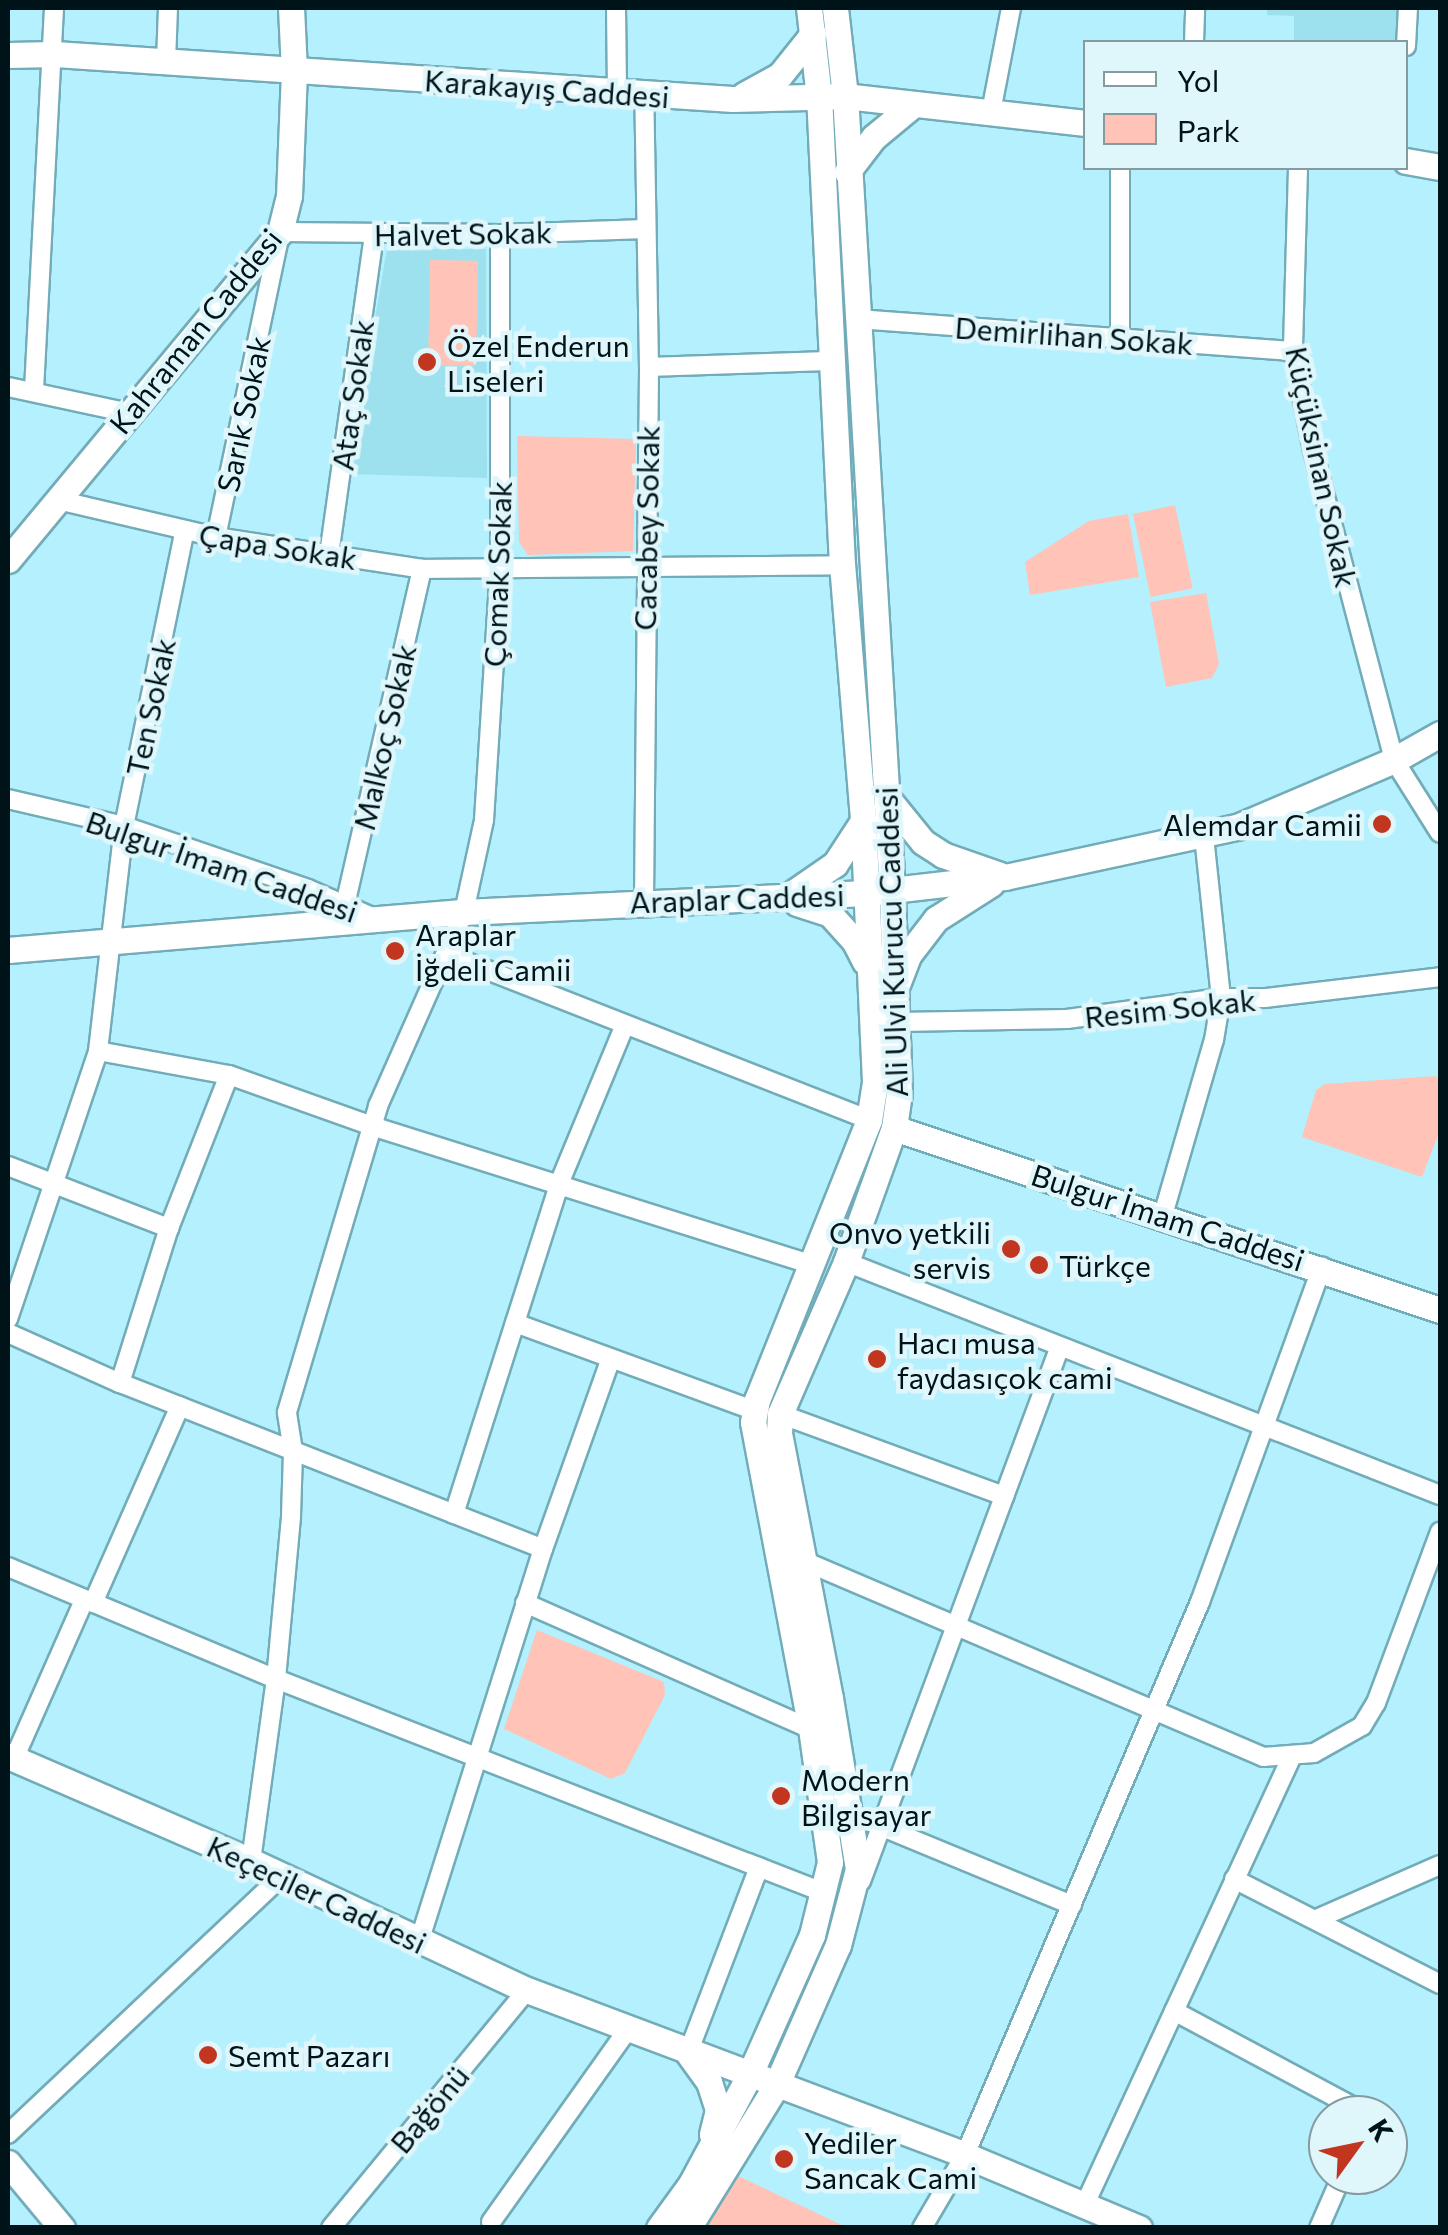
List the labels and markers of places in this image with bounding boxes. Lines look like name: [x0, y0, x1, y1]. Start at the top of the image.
place label: Özel Enderun Liseleri: [447, 327, 630, 398]
marker: Özel Enderun Liseleri: [416, 351, 438, 373]
place label: Alemdar Camii: [1163, 806, 1362, 842]
marker: Alemdar Camii: [1371, 813, 1393, 835]
place label: Araplar İğdeli Camii: [415, 916, 571, 986]
marker: Araplar İğdeli Camii: [384, 940, 406, 962]
place label: Onvo yetkili servis: [829, 1214, 991, 1284]
marker: Onvo yetkili servis: [1000, 1238, 1022, 1260]
place label: Türkçe: [1059, 1247, 1151, 1283]
marker: Türkçe: [1028, 1254, 1050, 1276]
place label: Hacı musa faydasıçok cami: [897, 1324, 1113, 1394]
marker: Hacı musa faydasıçok cami: [866, 1348, 888, 1370]
place label: Modern Bilgisayar: [801, 1761, 932, 1832]
marker: Modern Bilgisayar: [770, 1785, 792, 1807]
place label: Semt Pazarı: [228, 2037, 390, 2073]
marker: Semt Pazarı: [197, 2044, 219, 2066]
place label: Yediler Sancak Cami: [804, 2124, 977, 2194]
marker: Yediler Sancak Cami: [773, 2148, 795, 2170]

